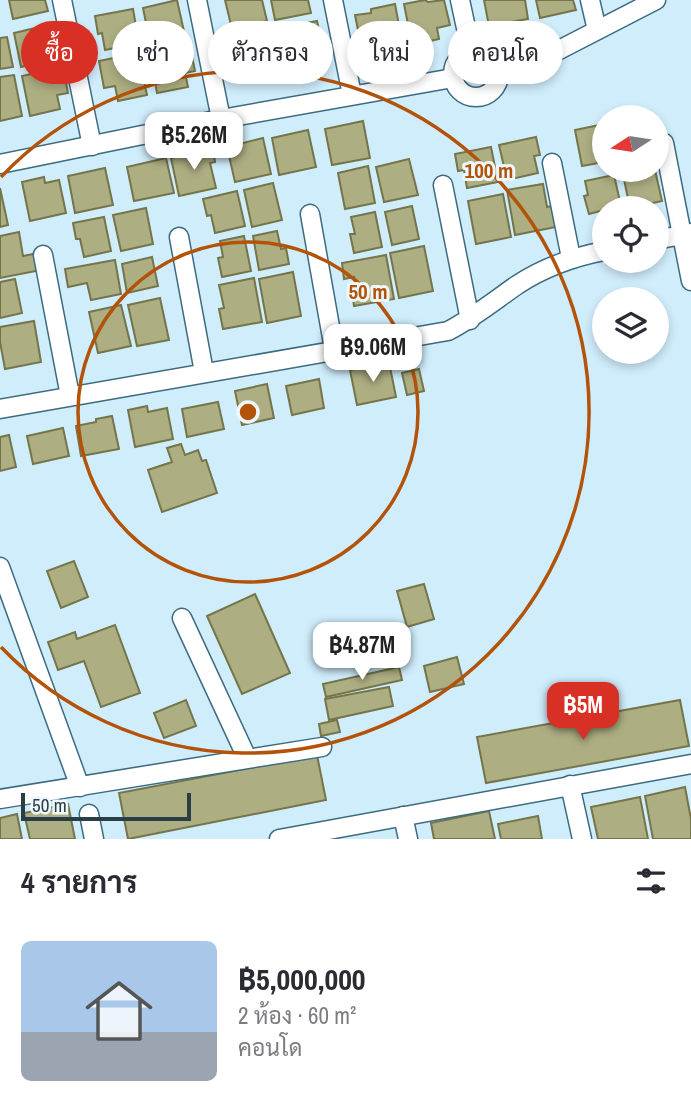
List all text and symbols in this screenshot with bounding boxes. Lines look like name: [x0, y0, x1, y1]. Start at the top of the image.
chip: ซื้อ: [21, 21, 98, 84]
chip: เช่า: [112, 21, 194, 84]
chip: ตัวกรอง: [208, 21, 333, 84]
chip: ใหม่: [347, 21, 434, 84]
chip: คอนโด: [448, 21, 563, 84]
north arrow: [592, 105, 668, 182]
map controls: [592, 105, 669, 364]
pin: ฿5.26M: [137, 113, 251, 172]
text: ฿5.26M: [161, 119, 227, 150]
text: 100 m: [465, 156, 513, 185]
button: locate: [592, 196, 669, 273]
text: 50 m: [348, 277, 388, 306]
button: layers: [592, 287, 669, 364]
pin: ฿9.06M: [316, 324, 430, 384]
text: ฿9.06M: [340, 331, 406, 362]
centre of rings: [236, 400, 260, 424]
pin: ฿4.87M: [305, 622, 419, 682]
text: ฿4.87M: [329, 629, 395, 660]
pin: ฿5M: [549, 682, 617, 742]
text: ฿5M: [563, 689, 603, 720]
scale bar: [21, 790, 191, 822]
text: 50 m: [32, 792, 67, 818]
text: 4 รายการ: [21, 862, 138, 902]
icon: filters: [632, 862, 670, 900]
text: ฿5,000,000: [238, 959, 366, 999]
icon: home: [77, 969, 161, 1053]
text: 2 ห้อง · 60 m²: [238, 1000, 356, 1031]
text: คอนโด: [238, 1032, 302, 1063]

